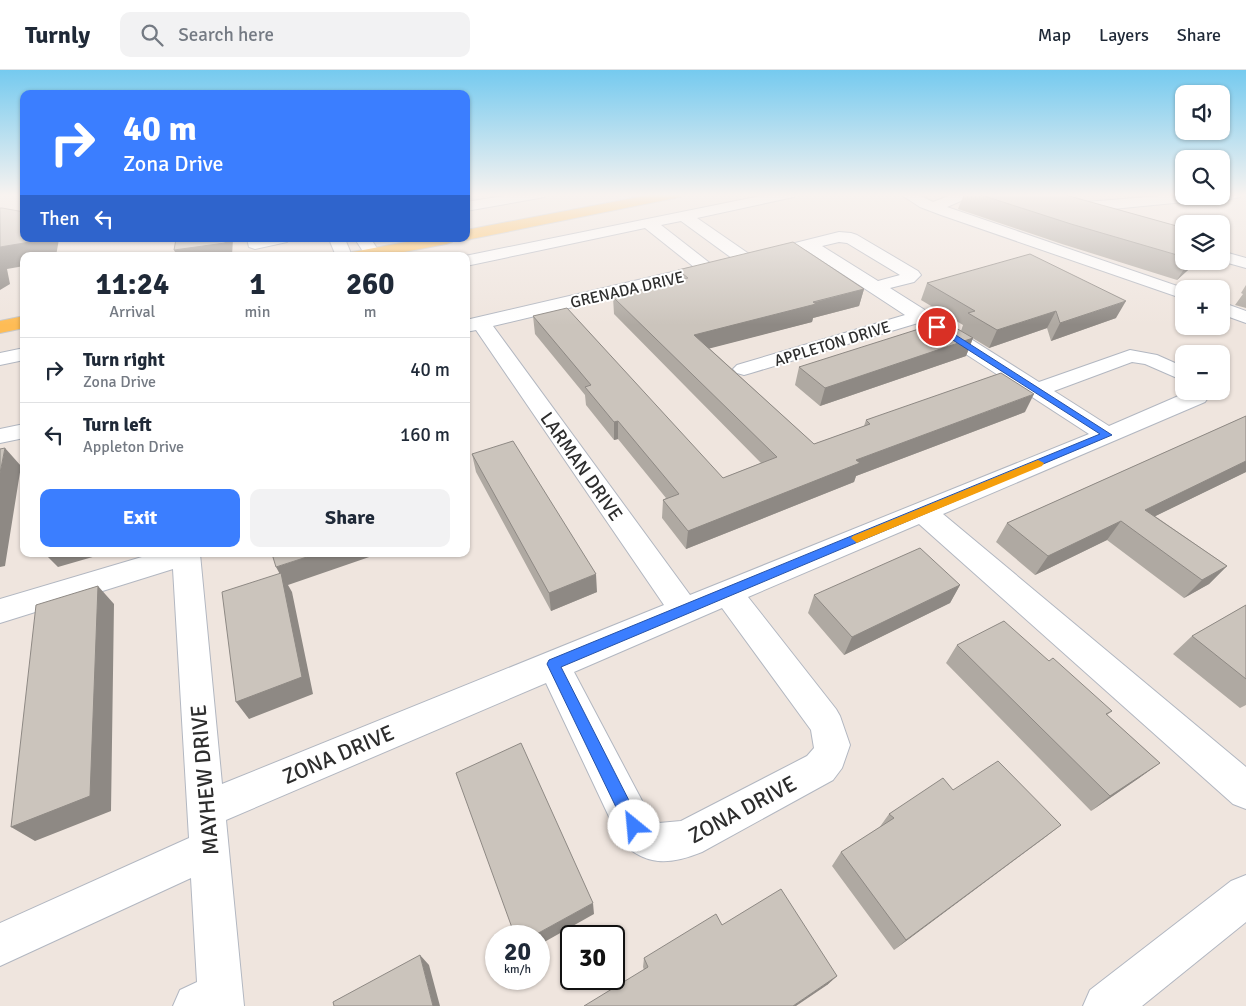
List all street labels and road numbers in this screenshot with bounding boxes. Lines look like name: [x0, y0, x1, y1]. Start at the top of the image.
street label: GRENADA DRIVE: [568, 267, 686, 313]
street label: APPLETON DRIVE: [772, 317, 893, 371]
street label: LARMAN DRIVE: [535, 407, 628, 526]
street label: MAYHEW DRIVE: [184, 704, 225, 856]
street label: ZONA DRIVE: [278, 719, 398, 790]
street label: ZONA DRIVE: [684, 770, 801, 849]

